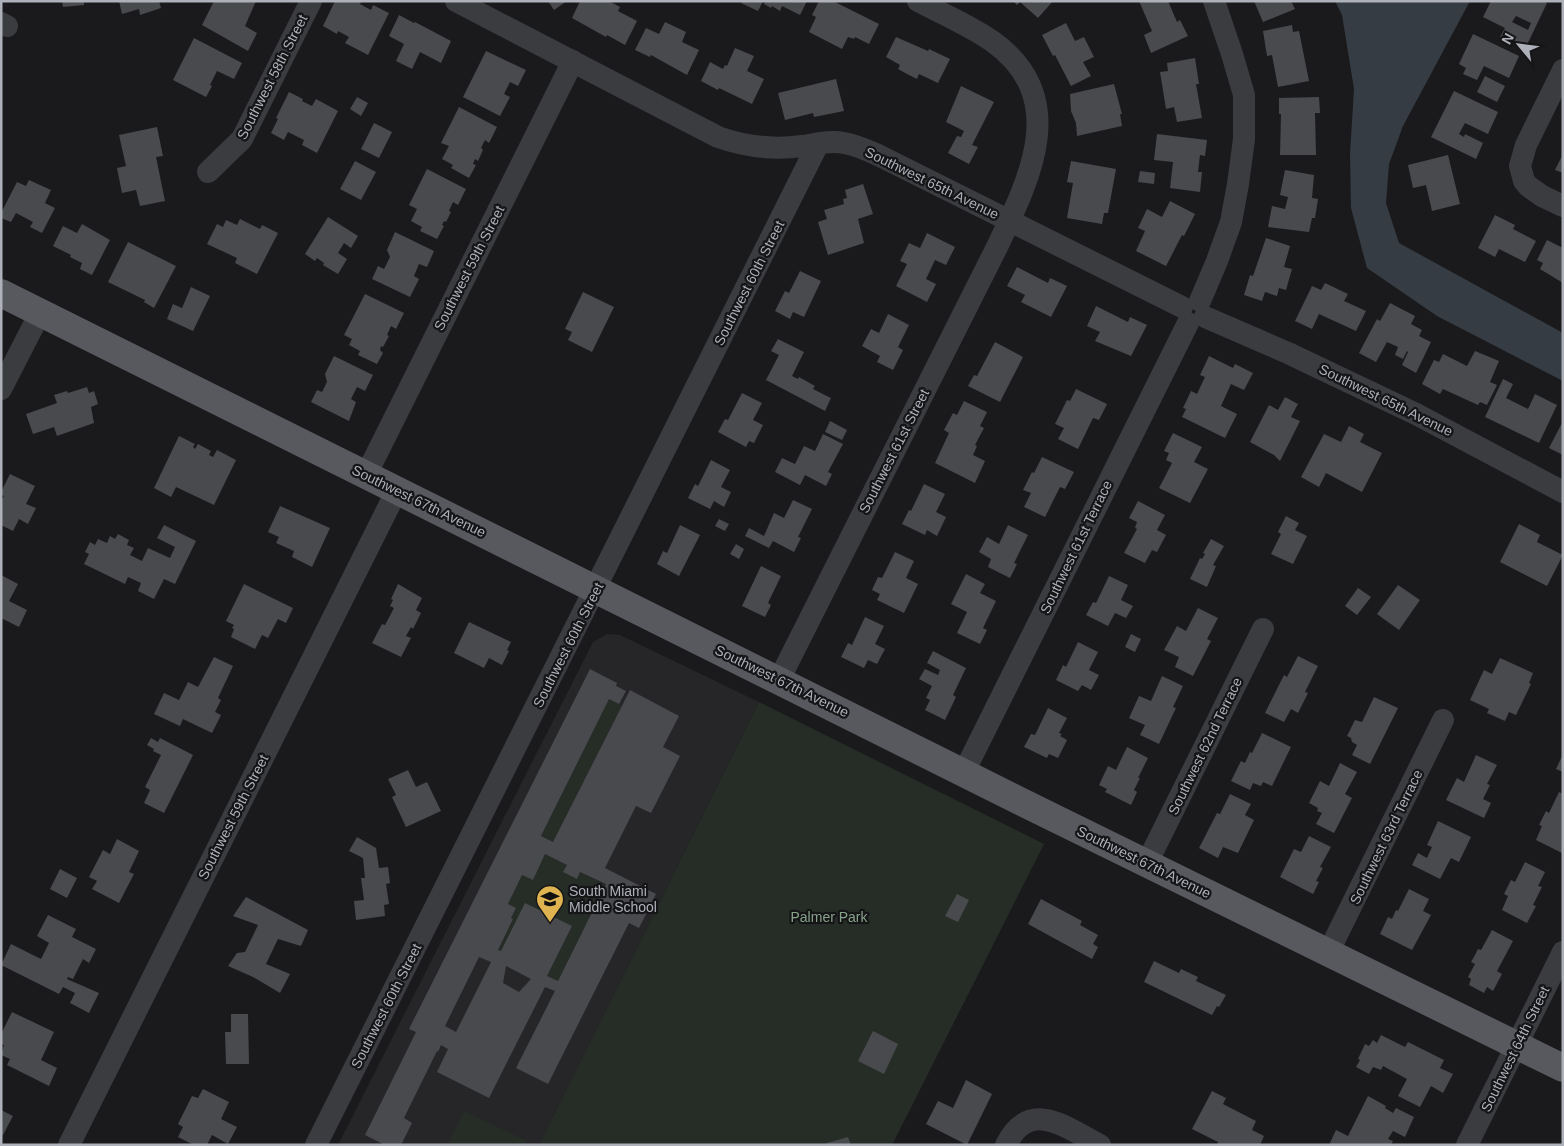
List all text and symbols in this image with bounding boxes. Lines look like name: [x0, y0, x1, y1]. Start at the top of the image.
street label: Southwest 58th Street: [234, 12, 310, 142]
north arrow: [1494, 20, 1544, 70]
text: N: [1498, 30, 1517, 47]
street label: Southwest 65th Avenue: [862, 144, 1002, 222]
street label: Southwest 59th Street: [431, 203, 507, 333]
street label: Southwest 60th Street: [711, 218, 787, 348]
street label: Southwest 65th Avenue: [1316, 361, 1456, 439]
street label: Southwest 61st Street: [856, 386, 932, 516]
street label: Southwest 67th Avenue: [349, 462, 489, 540]
street label: Southwest 61st Terrace: [1037, 478, 1115, 616]
street label: Southwest 60th Street: [530, 580, 606, 710]
street label: Southwest 67th Avenue: [712, 642, 852, 720]
street label: Southwest 62nd Terrace: [1165, 675, 1245, 817]
street label: Southwest 59th Street: [195, 752, 271, 882]
street label: Southwest 63rd Terrace: [1346, 767, 1426, 907]
street label: Southwest 67th Avenue: [1074, 823, 1214, 901]
place label: South Miami Middle School: [569, 883, 657, 915]
school or university icon: South Miami Middle School: [535, 884, 565, 923]
park label: Palmer Park: [790, 909, 869, 925]
street label: Southwest 60th Street: [348, 941, 424, 1071]
street label: Southwest 64th Street: [1478, 983, 1552, 1114]

